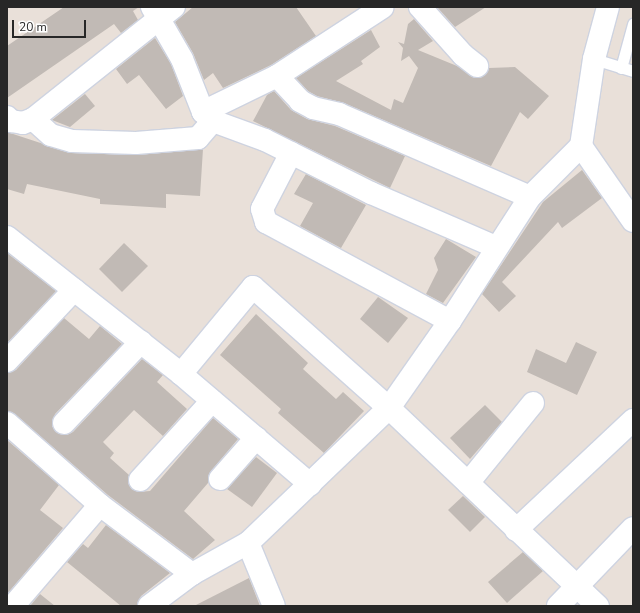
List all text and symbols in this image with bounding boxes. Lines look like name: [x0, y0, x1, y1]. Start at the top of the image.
scale bar: [14, 12, 88, 38]
text: 20 m: [19, 19, 47, 35]

